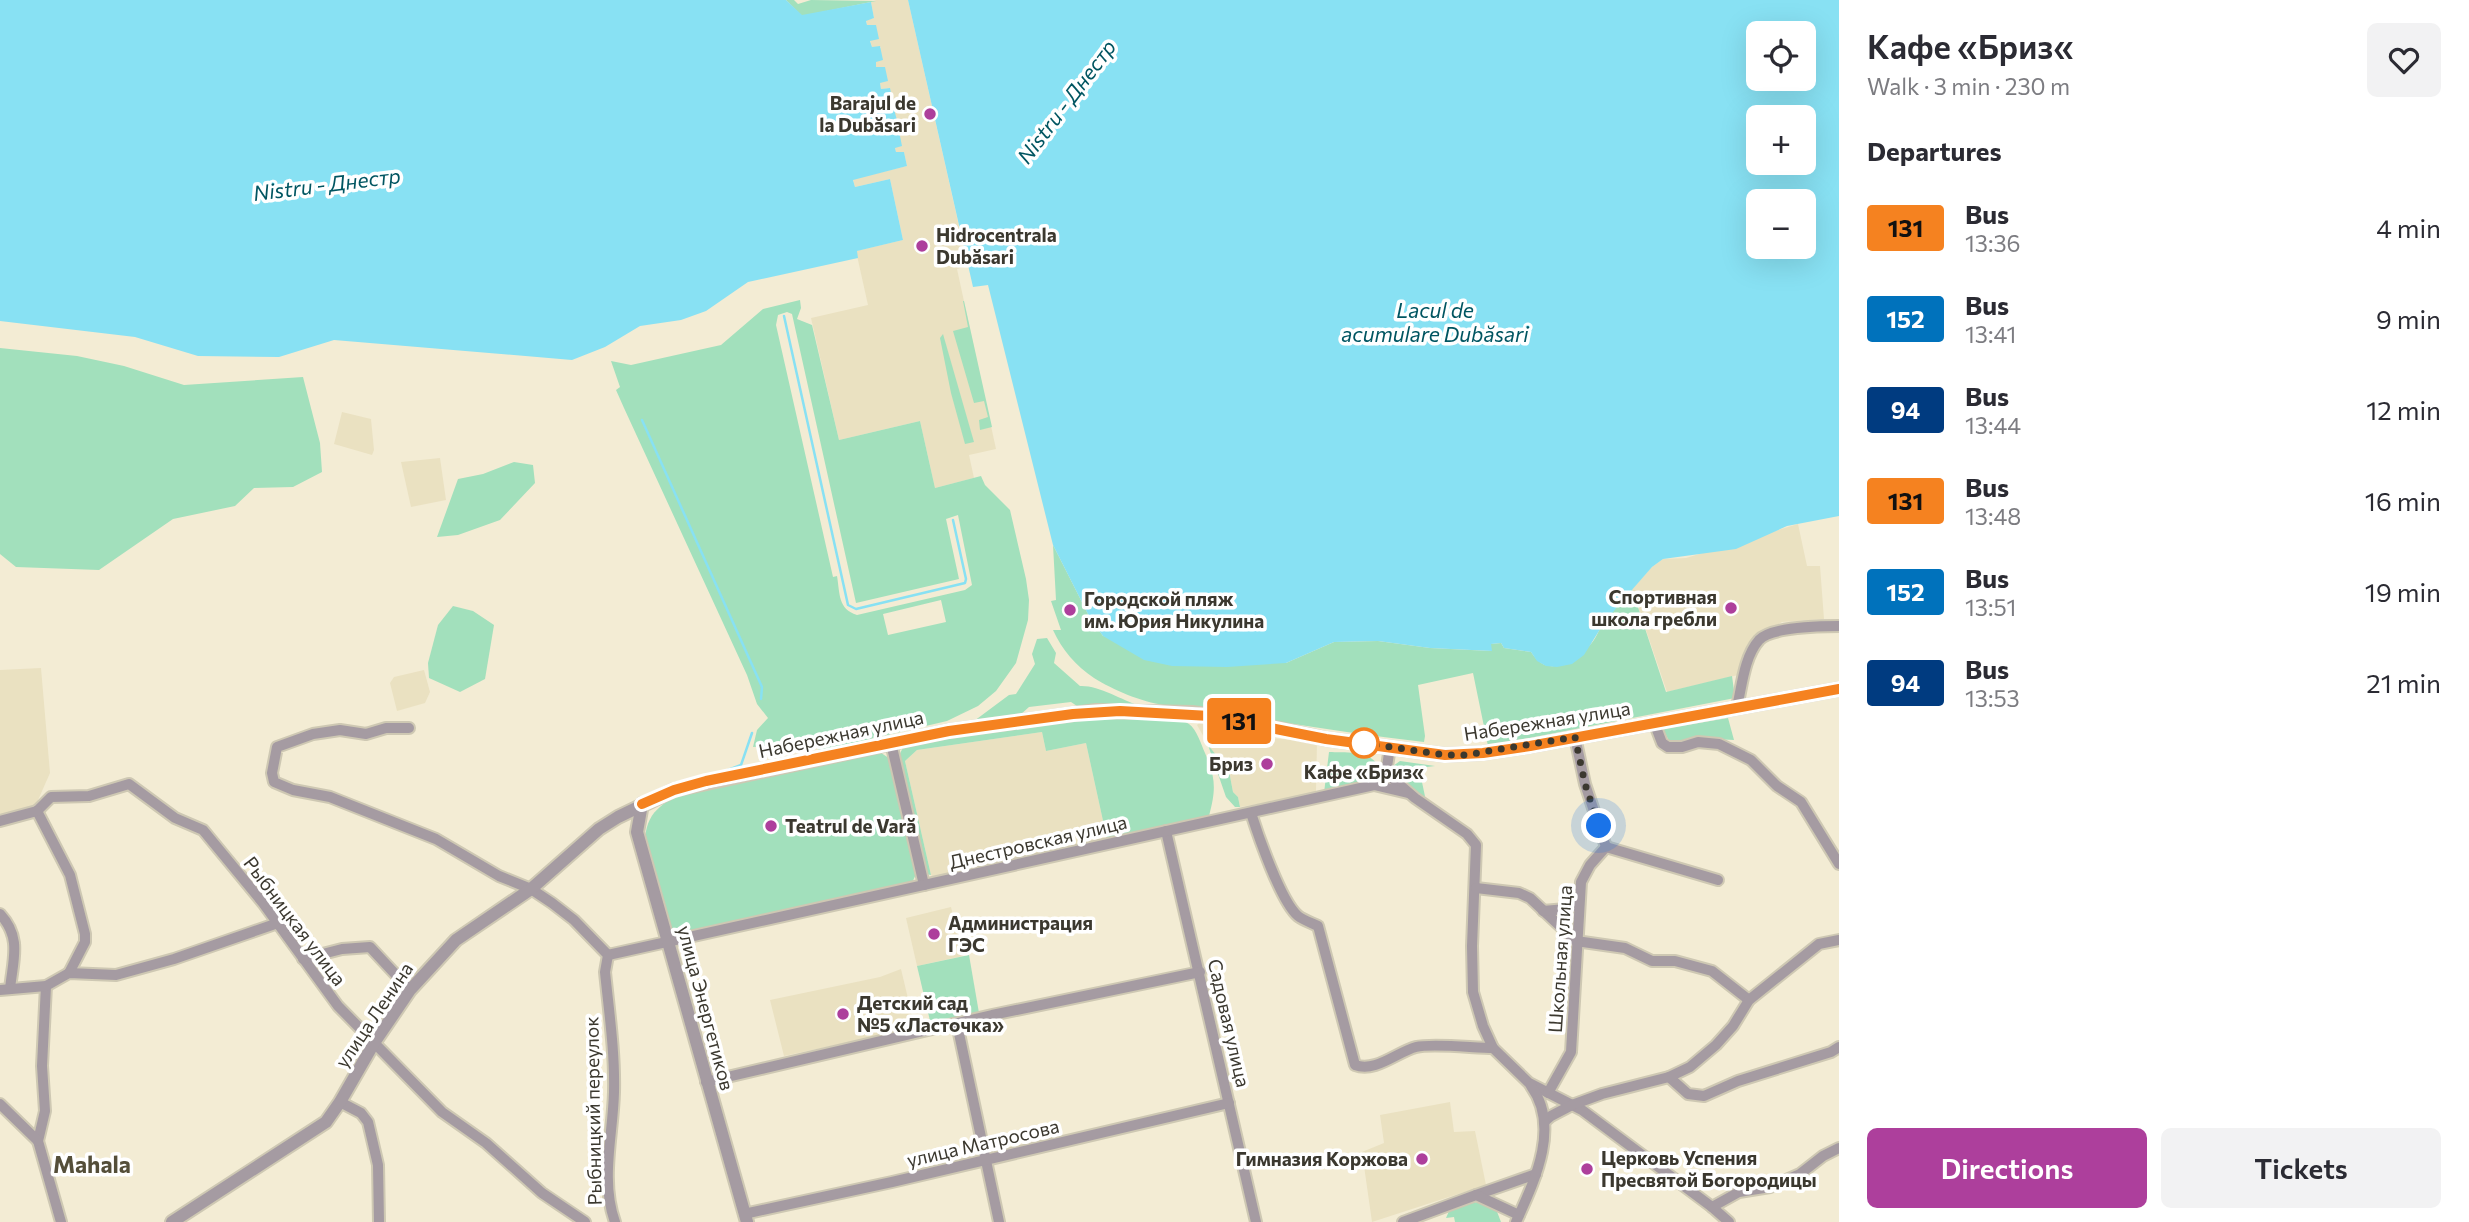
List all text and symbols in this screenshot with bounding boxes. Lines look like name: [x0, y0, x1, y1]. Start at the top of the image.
map controls: [1746, 21, 1816, 259]
button: locate: [1746, 21, 1816, 91]
button: heart: [2367, 23, 2441, 97]
text: Кафе «Бриз«: [1867, 25, 2074, 66]
water label: Nistru - Днестр: [1011, 34, 1120, 168]
text: Walk · 3 min · 230 m: [1867, 72, 2070, 100]
place label: Barajul de la Dubăsari: [819, 91, 916, 136]
button: +: [1746, 105, 1816, 175]
marker: Barajul de la Dubăsari: [922, 106, 938, 122]
text: Departures: [1867, 135, 2002, 166]
water label: Nistru - Днестр: [252, 162, 402, 205]
button: −: [1746, 189, 1816, 259]
text: Bus: [1965, 198, 2009, 229]
text: 4 min: [2376, 212, 2441, 243]
text: 131: [1888, 213, 1923, 242]
place label: Hidrocentrala Dubăsari: [936, 223, 1057, 268]
text: 13:36: [1965, 229, 2020, 257]
marker: Hidrocentrala Dubăsari: [914, 238, 930, 254]
text: Bus: [1965, 289, 2009, 320]
water label: Lacul de acumulare Dubăsari: [1341, 297, 1529, 346]
text: 9 min: [2376, 303, 2441, 334]
text: 152: [1886, 304, 1925, 333]
text: 13:41: [1965, 320, 2016, 348]
text: Bus: [1965, 380, 2009, 411]
text: 12 min: [2366, 394, 2441, 425]
text: 94: [1891, 395, 1920, 424]
text: 13:44: [1965, 411, 2021, 439]
text: Bus: [1965, 471, 2009, 502]
text: 16 min: [2365, 485, 2441, 516]
text: 131: [1888, 486, 1923, 515]
text: 13:48: [1965, 502, 2021, 530]
text: Bus: [1965, 562, 2009, 593]
text: 19 min: [2365, 576, 2441, 607]
text: 152: [1886, 577, 1925, 606]
place label: Спортивная школа гребли: [1591, 585, 1717, 630]
place label: Городской пляж им. Юрия Никулина: [1084, 587, 1264, 632]
text: 13:51: [1965, 593, 2016, 621]
marker: Спортивная школа гребли: [1723, 600, 1739, 616]
marker: Городской пляж им. Юрия Никулина: [1062, 602, 1078, 618]
text: Bus: [1965, 653, 2009, 684]
text: 21 min: [2366, 667, 2441, 698]
text: 94: [1891, 668, 1920, 697]
text: 13:53: [1965, 684, 2020, 712]
street label: Набережная улица: [1462, 696, 1632, 745]
line badge: 131: [1199, 698, 1279, 744]
street label: Набережная улица: [756, 705, 926, 762]
text: 131: [1221, 706, 1257, 735]
marker: Кафе «Бриз«: [1349, 728, 1379, 758]
place label: Бриз: [1209, 752, 1253, 775]
marker: Бриз: [1259, 756, 1275, 772]
place label: Кафе «Бриз«: [1304, 760, 1424, 783]
your location: [1581, 808, 1616, 843]
street label: Днестровская улица: [947, 810, 1129, 873]
place label: Teatrul de Vară: [785, 814, 916, 837]
marker: Teatrul de Vară: [763, 818, 779, 834]
street label: Рыбницкая улица: [239, 852, 351, 990]
street label: Школьная улица: [1543, 884, 1576, 1033]
place label: Администрация ГЭС: [948, 911, 1093, 956]
street label: улица Энергетиков: [673, 923, 740, 1093]
marker: Администрация ГЭС: [926, 926, 942, 942]
street label: Садовая улица: [1204, 957, 1255, 1089]
street label: улица Ленина: [330, 958, 417, 1072]
place label: Детский сад №5 «Ласточка»: [857, 991, 1004, 1036]
marker: Детский сад №5 «Ласточка»: [835, 1006, 851, 1022]
street label: Рыбницкий переулок: [579, 1016, 606, 1206]
street label: улица Матросова: [905, 1114, 1061, 1171]
button: Directions: [1867, 1128, 2147, 1208]
button: Tickets: [2161, 1128, 2441, 1208]
place label: Церковь Успения Пресвятой Богородицы: [1601, 1146, 1817, 1191]
place label: Гимназия Коржова: [1236, 1147, 1408, 1170]
district label: Mahala: [53, 1150, 131, 1178]
marker: Гимназия Коржова: [1414, 1151, 1430, 1167]
marker: Церковь Успения Пресвятой Богородицы: [1579, 1161, 1595, 1177]

